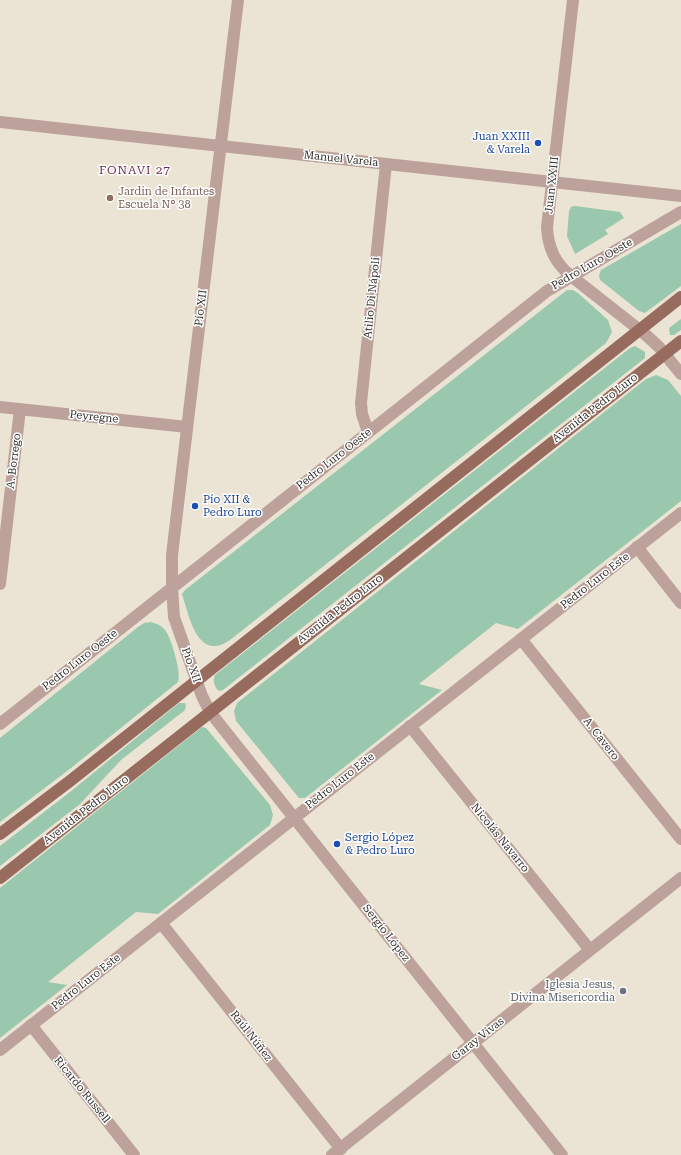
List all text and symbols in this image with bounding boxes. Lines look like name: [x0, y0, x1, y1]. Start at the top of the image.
place label: Juan XXIII & Varela: [473, 130, 530, 156]
marker: Juan XXIII & Varela: [533, 138, 543, 148]
street label: Manuel Varela: [303, 149, 379, 169]
street label: Juan XXIII: [542, 156, 562, 214]
district label: FONAVI 27: [99, 163, 171, 177]
place label: Jardin de Infantes Escuela N° 38: [118, 185, 214, 211]
marker: Jardin de Infantes Escuela N° 38: [105, 193, 115, 203]
street label: Pedro Luro Oeste: [549, 235, 635, 293]
street label: Atilio Di Nápoli: [361, 257, 383, 339]
street label: Pío XII: [192, 289, 210, 327]
street label: Avenida Pedro Luro: [550, 371, 640, 445]
street label: Peyregne: [69, 408, 119, 426]
street label: Pedro Luro Oeste: [294, 426, 374, 492]
street label: A. Borrego: [4, 433, 24, 489]
place label: Pío XII & Pedro Luro: [203, 493, 262, 519]
marker: Pío XII & Pedro Luro: [190, 501, 200, 511]
street label: Pedro Luro Este: [558, 550, 632, 612]
street label: Avenida Pedro Luro: [295, 572, 385, 646]
street label: Pedro Luro Oeste: [40, 627, 120, 693]
street label: Pío XII: [179, 646, 203, 684]
street label: A. Cavero: [580, 715, 622, 763]
street label: Pedro Luro Este: [303, 750, 377, 812]
street label: Avenida Pedro Luro: [41, 773, 131, 847]
street label: Nicolás Navarro: [468, 801, 532, 875]
place label: Sergio López & Pedro Luro: [345, 831, 415, 857]
marker: Sergio López & Pedro Luro: [332, 839, 342, 849]
street label: Sergio López: [360, 902, 412, 964]
street label: Pedro Luro Este: [49, 951, 123, 1013]
place label: Iglesia Jesus, Divina Misericordia: [510, 978, 615, 1004]
marker: Iglesia Jesus, Divina Misericordia: [618, 986, 628, 996]
street label: Raúl Núñez: [227, 1008, 275, 1064]
street label: Garay Vivas: [449, 1015, 507, 1063]
street label: Ricardo Russell: [51, 1054, 113, 1126]

